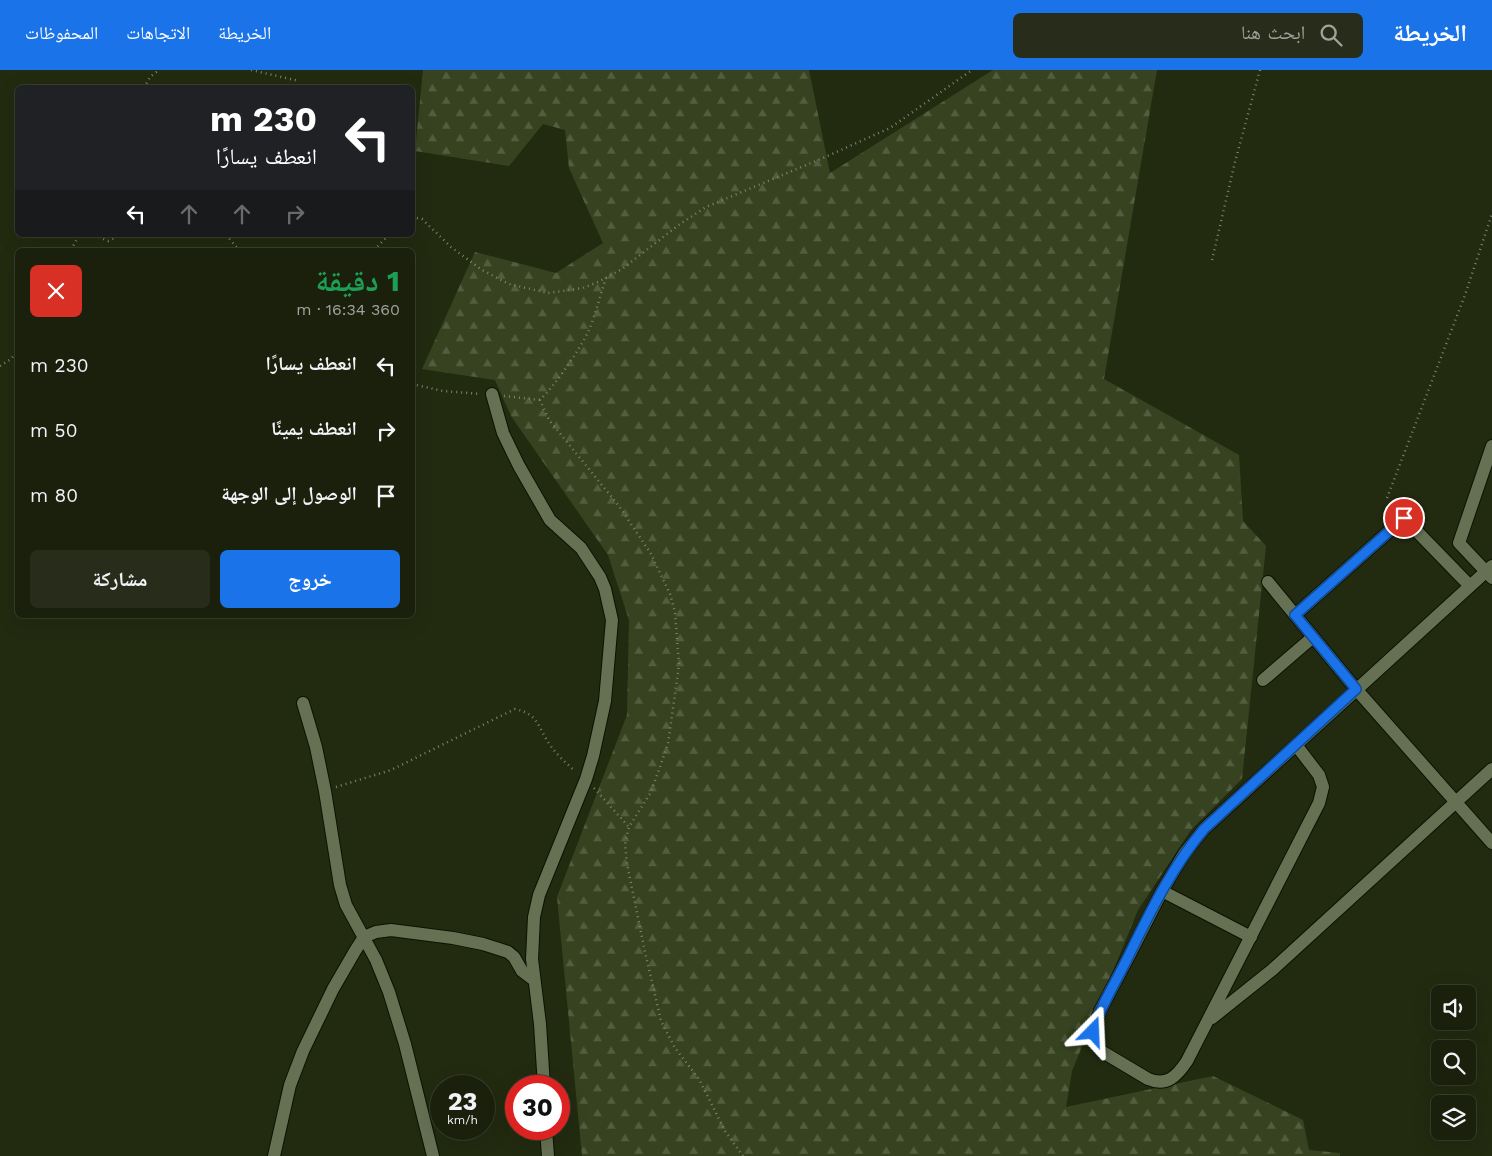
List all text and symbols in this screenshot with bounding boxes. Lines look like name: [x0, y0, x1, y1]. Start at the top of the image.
search box: [1013, 13, 1363, 58]
text: الخريطة: [1393, 19, 1467, 47]
text: ابحث هنا: [1241, 21, 1305, 44]
icon: search: [1317, 21, 1345, 49]
text: المحفوظات: [25, 22, 98, 43]
text: الاتجاهات: [126, 22, 190, 43]
text: الخريطة: [218, 22, 271, 43]
text: 230 m: [210, 98, 317, 140]
icon: left: [335, 105, 400, 170]
text: انعطف يسارًا: [216, 144, 317, 169]
icon: left: [122, 200, 150, 228]
icon: ahead: [175, 200, 203, 228]
icon: ahead: [228, 200, 256, 228]
icon: right: [281, 200, 309, 228]
text: 1 دقيقة: [315, 263, 400, 298]
button: close: [30, 265, 82, 317]
text: 360 m · 16:34: [296, 300, 400, 319]
text: انعطف يسارًا: [265, 352, 357, 375]
icon: left: [372, 352, 400, 380]
text: 230 m: [30, 354, 89, 377]
text: انعطف يمينًا: [271, 417, 357, 440]
icon: right: [372, 417, 400, 445]
text: 50 m: [30, 419, 77, 442]
text: الوصول إلى الوجهة: [221, 482, 357, 505]
icon: arrive: [372, 482, 400, 510]
text: 80 m: [30, 484, 78, 507]
pin: [1383, 497, 1425, 539]
icon: arrive: [1390, 504, 1418, 532]
button: مشاركة: [30, 550, 210, 608]
button: خروج: [220, 550, 400, 608]
map controls: [1431, 985, 1476, 1140]
button: sound: [1431, 985, 1476, 1030]
position arrow: [1066, 1005, 1118, 1057]
button: search: [1431, 1040, 1476, 1085]
speed limit sign: 30: [505, 1075, 570, 1140]
text: 23: [448, 1087, 477, 1116]
button: layers: [1431, 1095, 1476, 1140]
text: km/h: [447, 1113, 478, 1127]

